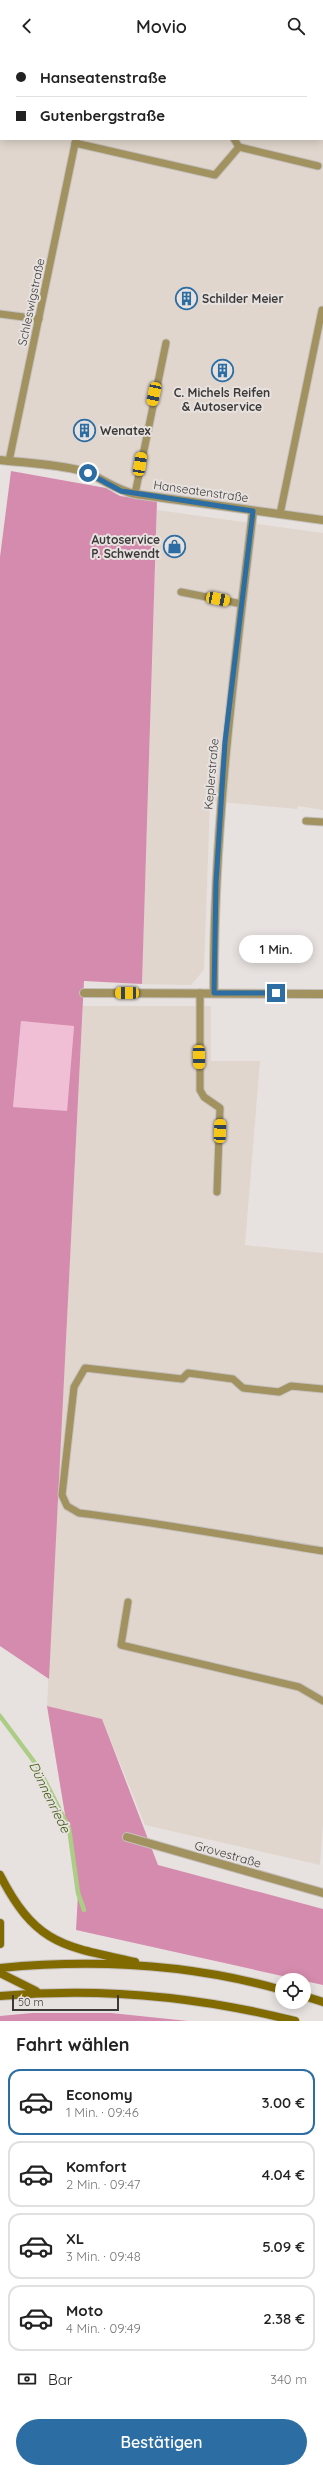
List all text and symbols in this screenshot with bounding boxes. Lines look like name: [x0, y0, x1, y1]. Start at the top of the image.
icon: back: [16, 15, 38, 37]
text: Movio: [136, 15, 187, 38]
icon: search: [285, 15, 307, 37]
text: Hanseatenstraße: [40, 68, 167, 87]
text: Gutenbergstraße: [40, 106, 165, 125]
street label: Schleswigstraße: [14, 257, 48, 347]
building icon: Schilder Meier: [173, 285, 199, 311]
place label: Schilder Meier: [202, 291, 284, 306]
building icon: C. Michels Reifen & Autoservice: [209, 358, 235, 384]
car: [146, 381, 162, 407]
place label: C. Michels Reifen & Autoservice: [174, 385, 270, 414]
building icon: Wenatex: [71, 417, 97, 443]
place label: Wenatex: [100, 423, 151, 438]
car: [132, 451, 148, 477]
route start: [79, 464, 97, 482]
street label: Hanseatenstraße: [153, 477, 250, 505]
place label: Autoservice P. Schwendt: [91, 532, 160, 561]
shop icon: Autoservice P. Schwendt: [162, 533, 188, 559]
car: [205, 591, 231, 607]
street label: Keplerstraße: [200, 738, 222, 810]
callout: 1 Min.: [239, 935, 313, 963]
text: 1 Min.: [260, 941, 292, 957]
route end: [267, 984, 285, 1002]
car: [115, 987, 139, 999]
car: [193, 1045, 205, 1069]
car: [214, 1119, 226, 1143]
water label: Dünnenriede: [26, 1759, 74, 1836]
street label: Grovestraße: [193, 1837, 263, 1871]
map controls: [275, 1973, 311, 2009]
button: locate: [275, 1973, 311, 2009]
scale bar: [12, 1993, 119, 2012]
text: 50 m: [18, 1995, 44, 2009]
text: Fahrt wählen: [16, 2033, 130, 2056]
icon: car: [18, 2084, 54, 2120]
text: Economy: [66, 2085, 133, 2104]
text: 3.00 €: [262, 2093, 305, 2112]
text: 1 Min. · 09:46: [66, 2104, 139, 2120]
icon: car: [18, 2156, 54, 2192]
text: Komfort: [66, 2157, 127, 2176]
text: 4.04 €: [262, 2165, 305, 2184]
text: 2 Min. · 09:47: [66, 2176, 140, 2192]
icon: car: [18, 2228, 54, 2264]
text: XL: [66, 2229, 84, 2248]
text: 5.09 €: [262, 2237, 305, 2256]
text: 3 Min. · 09:48: [66, 2248, 141, 2264]
icon: car: [18, 2300, 54, 2336]
text: Moto: [66, 2301, 103, 2320]
text: 2.38 €: [263, 2309, 305, 2328]
text: 4 Min. · 09:49: [66, 2320, 141, 2336]
icon: cash: [16, 2368, 38, 2390]
text: Bar: [48, 2370, 73, 2389]
text: 340 m: [270, 2371, 307, 2387]
button: Bestätigen: [16, 2419, 307, 2465]

